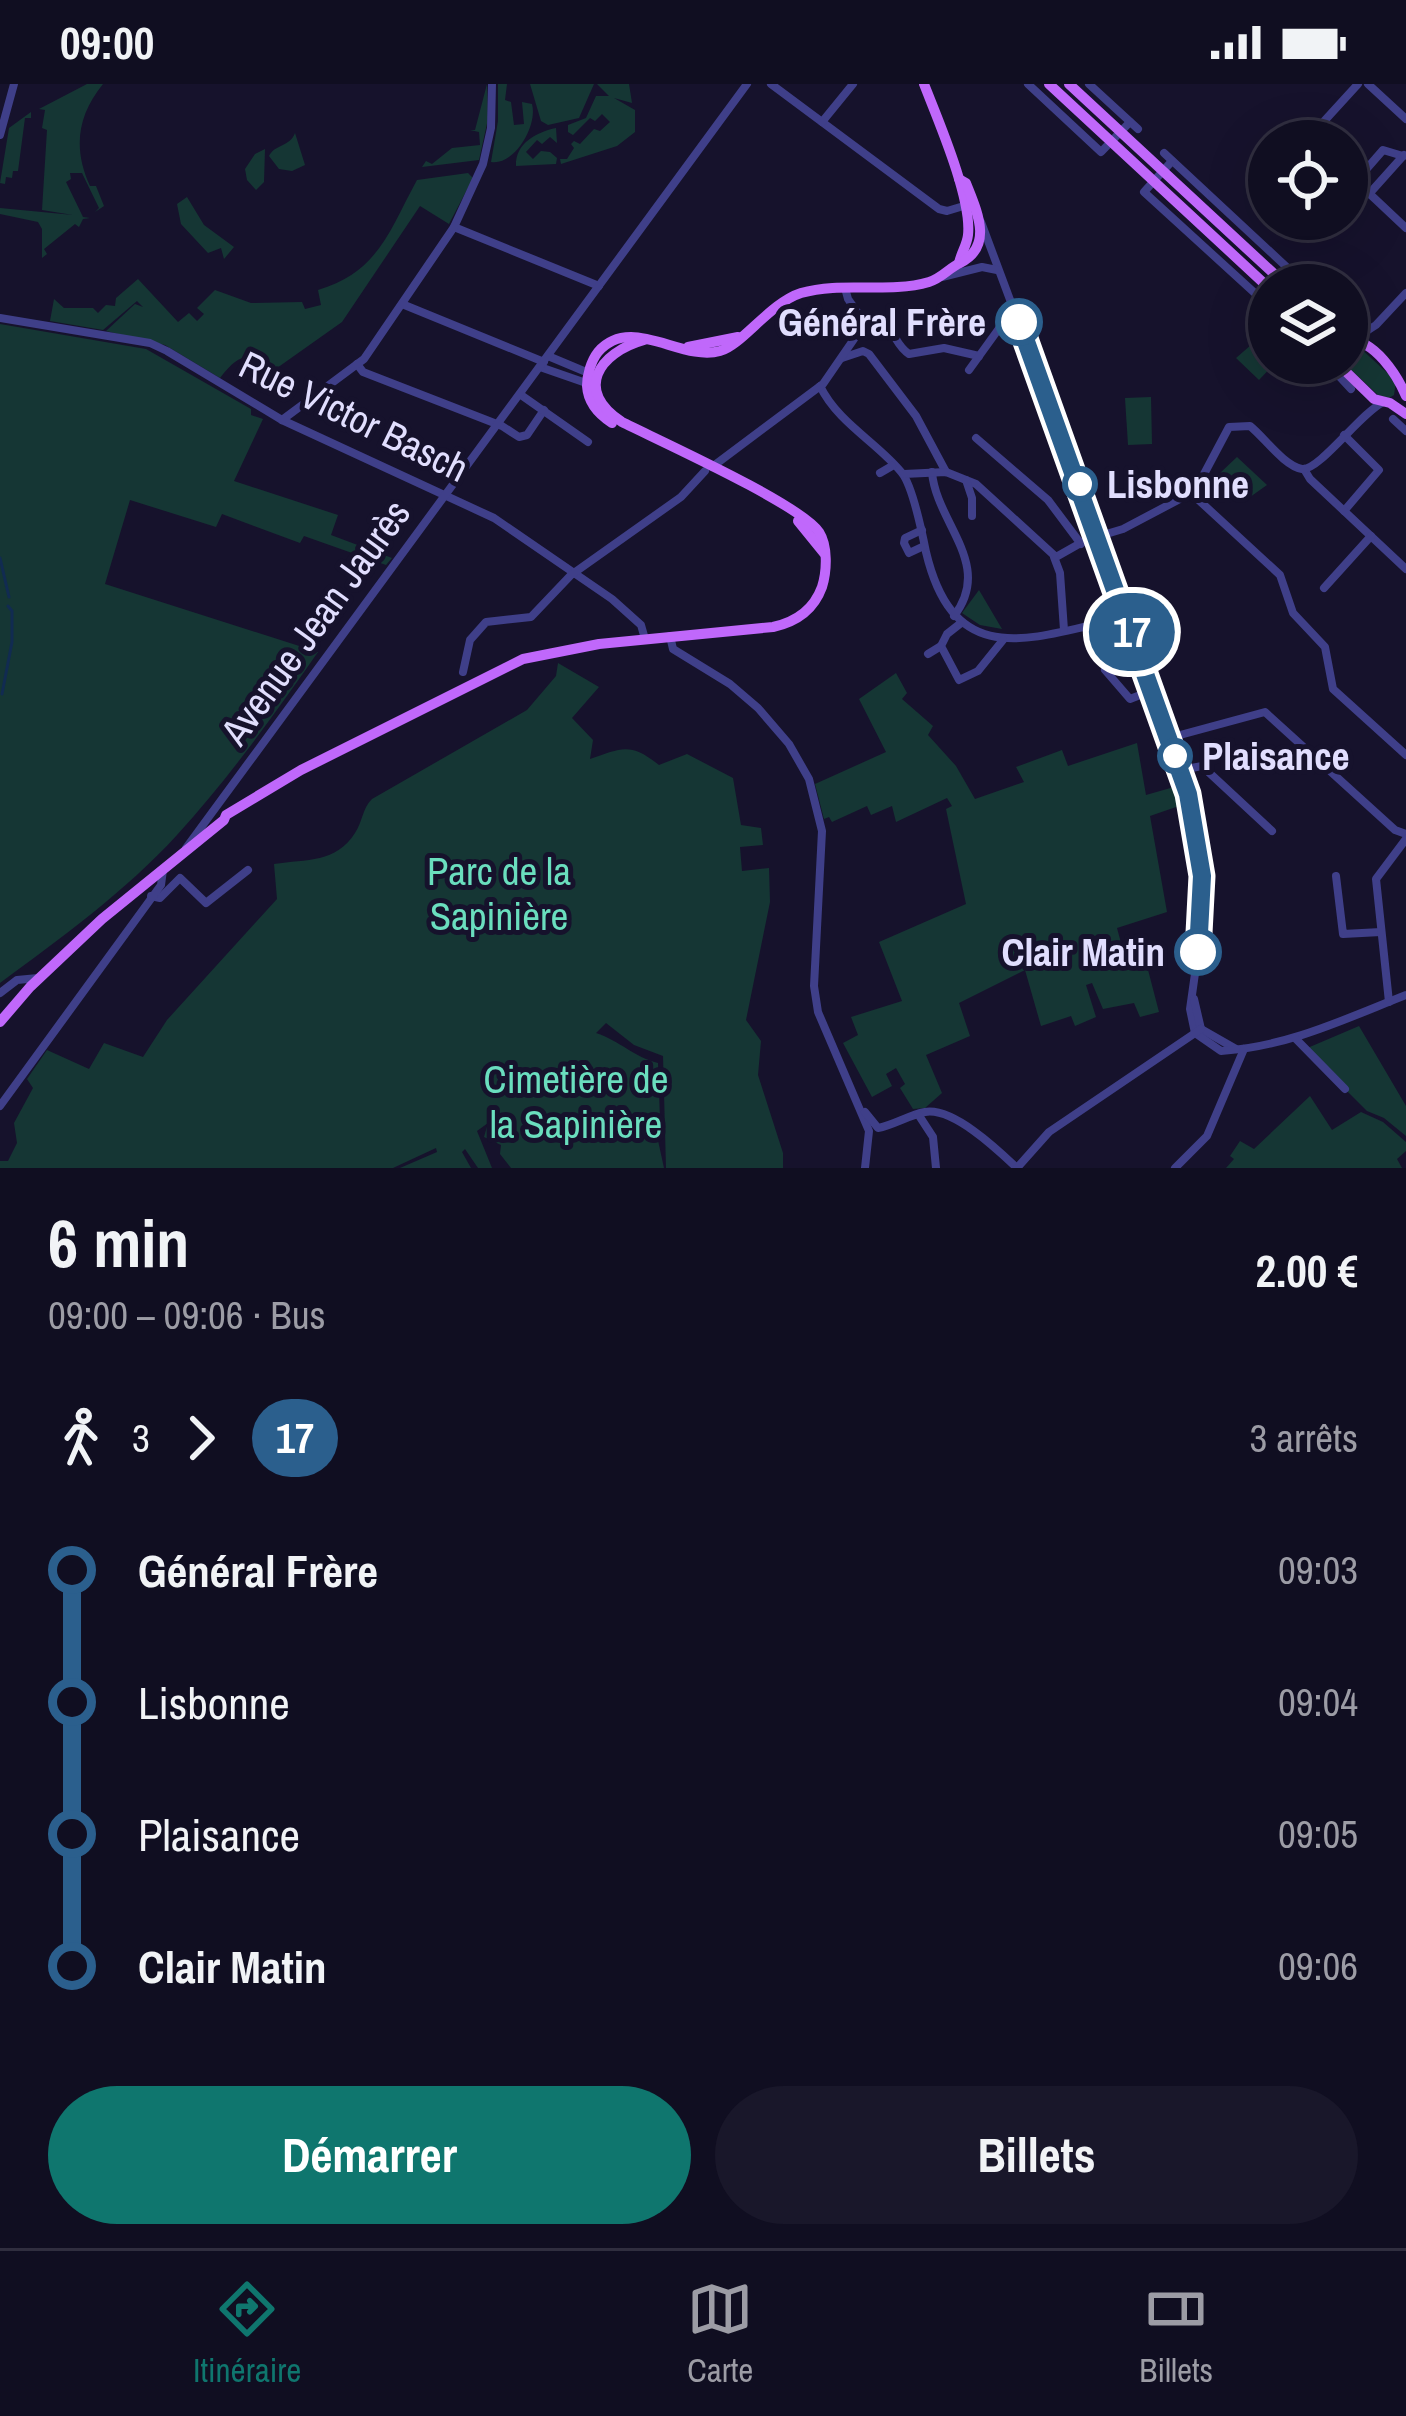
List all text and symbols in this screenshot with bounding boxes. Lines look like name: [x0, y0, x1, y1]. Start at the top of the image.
text: 09:00: [60, 12, 154, 73]
map controls: [1248, 120, 1368, 384]
button: locate: [1248, 120, 1368, 240]
button: layers: [1248, 264, 1368, 384]
place label: Général Frère: [778, 296, 986, 348]
marker: Général Frère: [997, 300, 1041, 344]
street label: Rue Victor Basch: [231, 338, 477, 494]
place label: Lisbonne: [1107, 458, 1249, 510]
marker: Lisbonne: [1064, 468, 1096, 500]
street label: Avenue Jean Jaurès: [208, 489, 422, 756]
line badge: 17: [1078, 593, 1186, 671]
text: 17: [1113, 604, 1151, 660]
place label: Plaisance: [1202, 730, 1350, 782]
marker: Plaisance: [1159, 740, 1191, 772]
park label: Parc de la Sapinière: [427, 845, 571, 942]
place label: Clair Matin: [1002, 926, 1165, 978]
marker: Clair Matin: [1176, 930, 1220, 974]
park label: Cimetière de la Sapinière: [484, 1053, 668, 1150]
text: 6 min: [48, 1199, 189, 1288]
text: 2.00 €: [1255, 1240, 1358, 1301]
text: 09:00 – 09:06 · Bus: [48, 1289, 325, 1341]
icon: walk: [48, 1405, 114, 1471]
icon: forward: [168, 1405, 234, 1471]
text: 17: [276, 1410, 314, 1466]
text: 3: [132, 1412, 150, 1464]
text: 3 arrêts: [1250, 1412, 1358, 1464]
text: Général Frère: [138, 1540, 378, 1601]
text: 09:03: [1278, 1544, 1358, 1596]
text: Lisbonne: [138, 1672, 290, 1733]
text: 09:04: [1278, 1676, 1358, 1728]
text: Plaisance: [138, 1804, 300, 1865]
text: 09:05: [1278, 1808, 1358, 1860]
text: Clair Matin: [138, 1936, 327, 1997]
text: 09:06: [1278, 1940, 1358, 1992]
button: Démarrer: [48, 2086, 691, 2224]
button: Billets: [715, 2086, 1358, 2224]
tab: Itinéraire: [193, 2276, 301, 2392]
tab: Carte: [687, 2276, 753, 2392]
tab: Billets: [1139, 2276, 1213, 2392]

